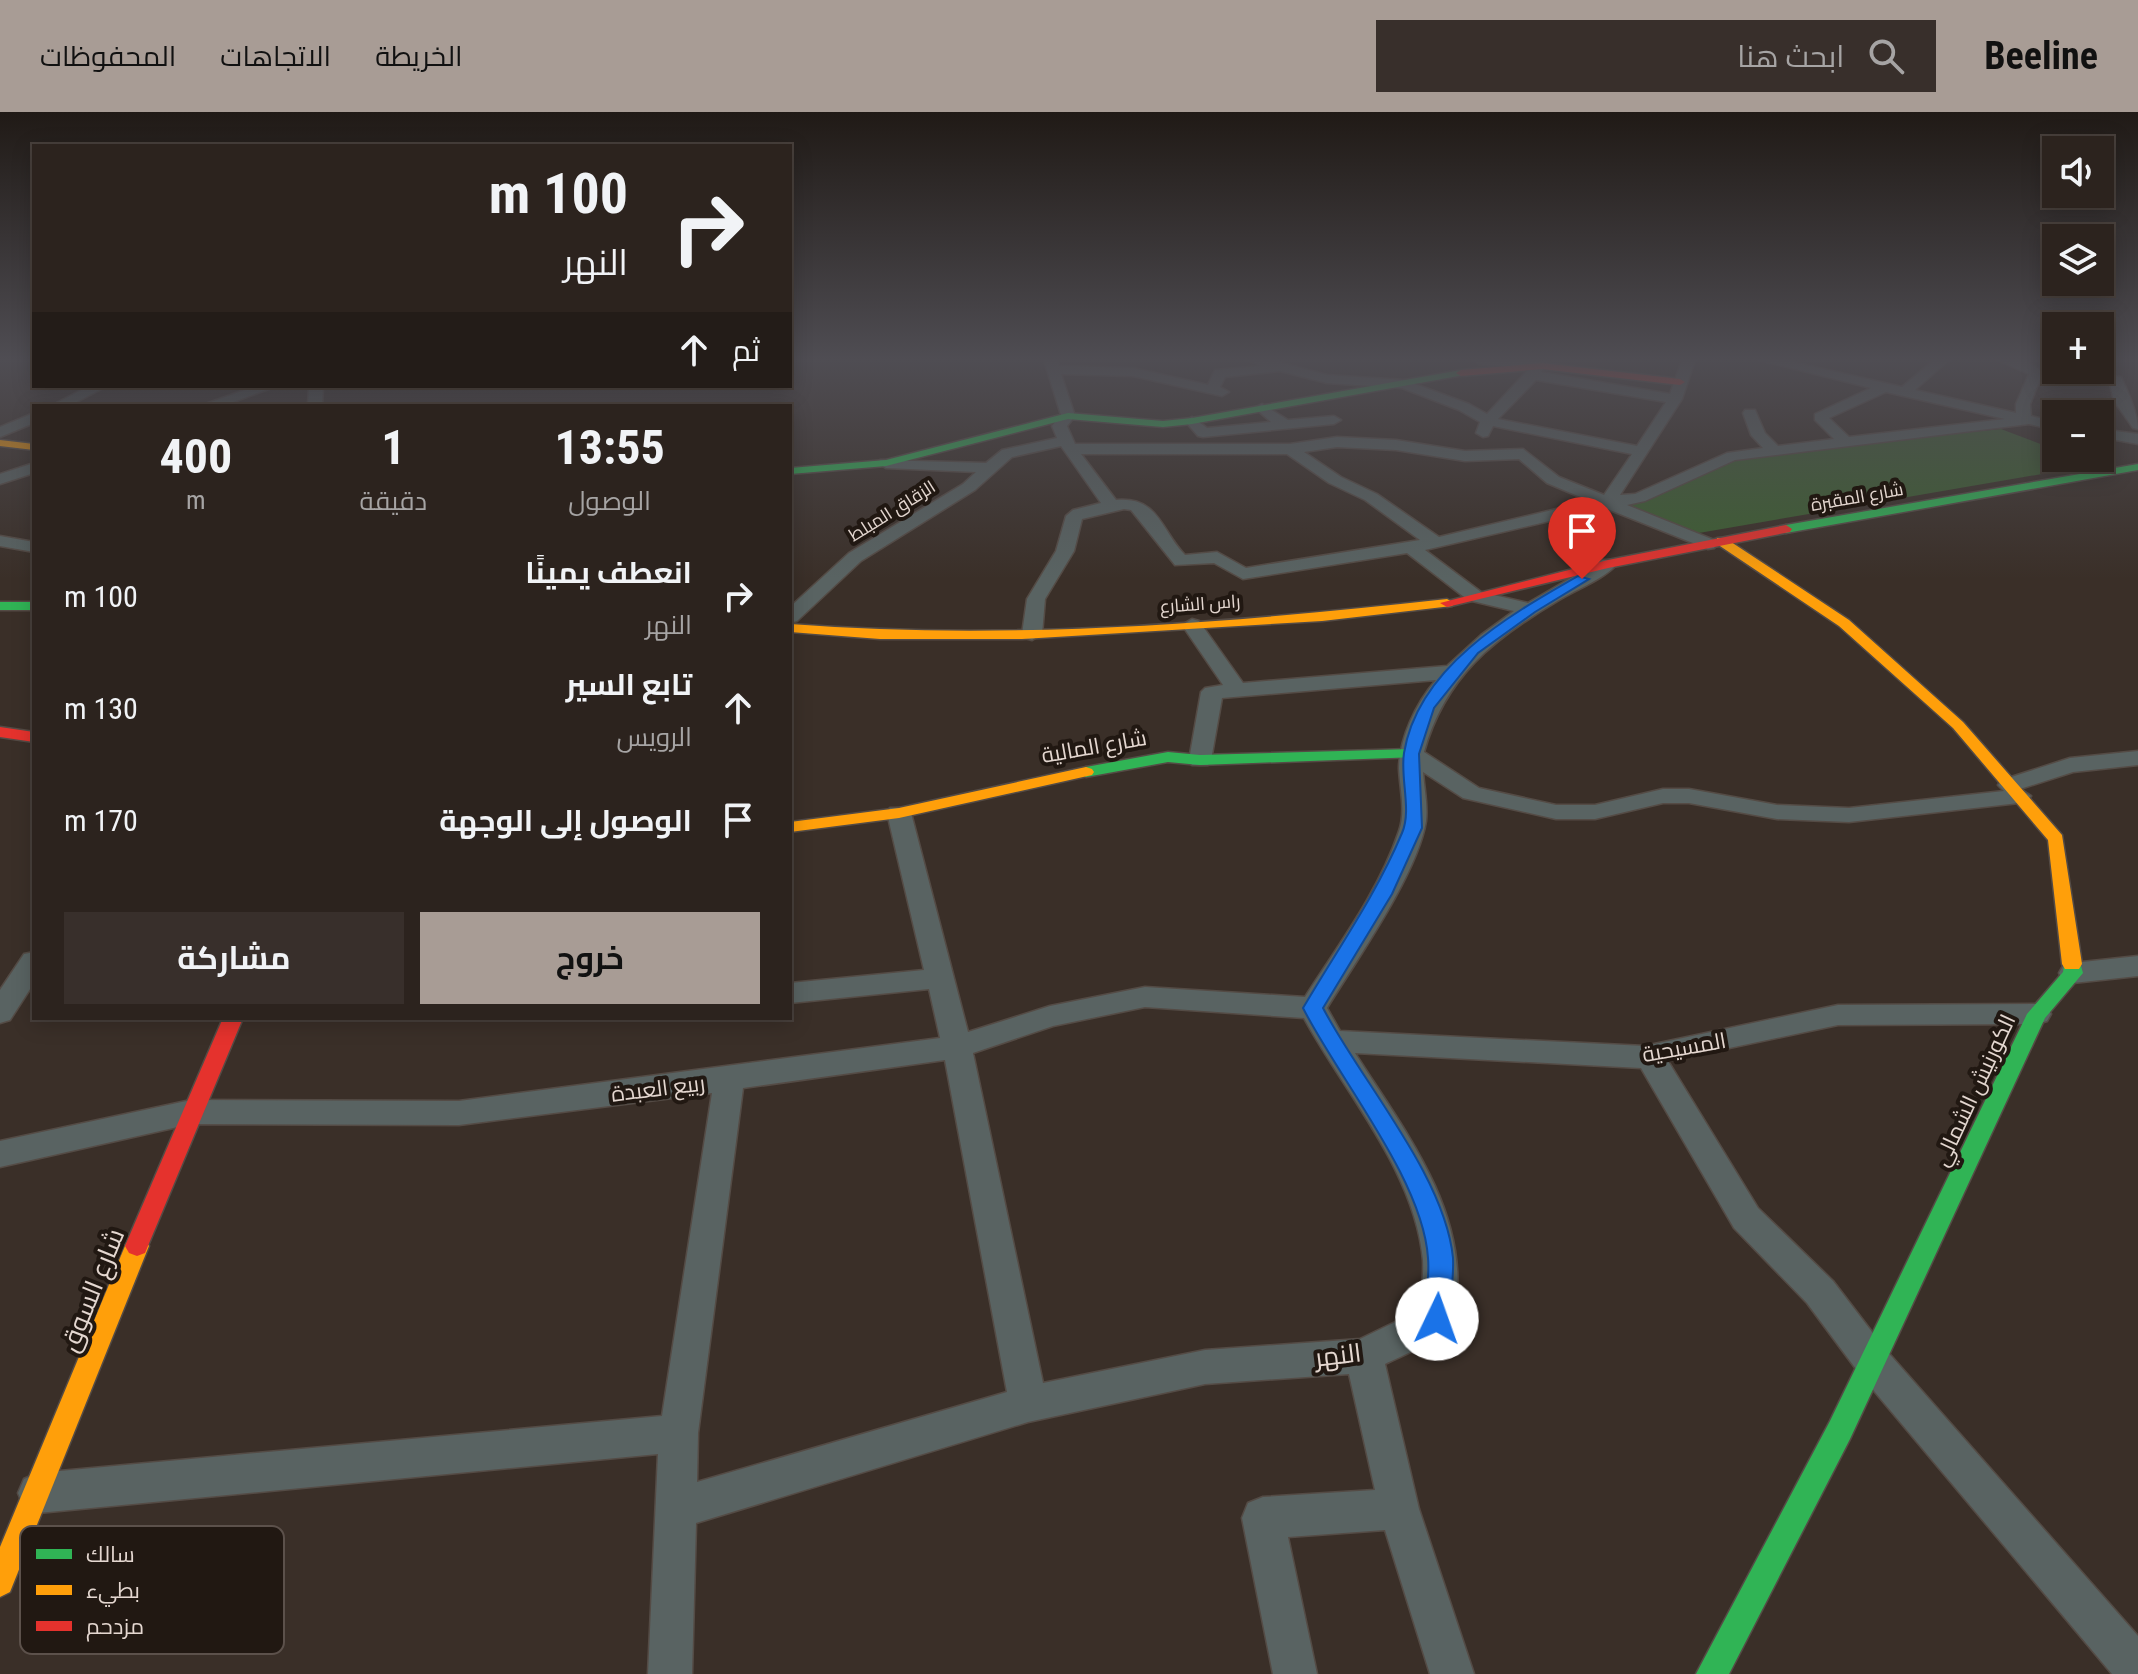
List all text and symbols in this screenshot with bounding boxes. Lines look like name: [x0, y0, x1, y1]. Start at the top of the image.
search box: [1376, 20, 1936, 92]
icon: search: [1864, 34, 1908, 78]
text: Beeline: [1984, 34, 2098, 78]
text: ابحث هنا: [1737, 39, 1844, 74]
text: المحفوظات: [40, 40, 176, 73]
text: الاتجاهات: [220, 40, 331, 73]
text: الخريطة: [375, 40, 463, 73]
map controls: [2042, 136, 2114, 472]
button: sound: [2042, 136, 2114, 208]
text: 100 m: [489, 161, 628, 227]
icon: right: [656, 176, 760, 280]
button: layers: [2042, 224, 2114, 296]
text: النهر: [563, 242, 628, 284]
button: +: [2042, 312, 2114, 384]
icon: ahead: [672, 328, 716, 372]
text: ثم: [732, 333, 760, 368]
button: −: [2042, 400, 2114, 472]
text: 1: [381, 419, 405, 476]
text: 13:55: [555, 419, 665, 476]
text: 400: [159, 428, 232, 485]
street label: الزقاق المبلط: [845, 476, 940, 547]
street label: شارع المقبرة: [1809, 478, 1905, 517]
text: m: [186, 485, 206, 515]
text: دقيقة: [360, 486, 427, 516]
text: الوصول: [568, 486, 651, 516]
pin: [1548, 497, 1616, 579]
icon: arrive: [1560, 509, 1604, 553]
text: انعطف يمينًا: [525, 555, 692, 590]
icon: right: [716, 574, 760, 618]
text: 100 m: [64, 579, 138, 614]
street label: راس الشارع: [1159, 590, 1241, 619]
text: النهر: [645, 610, 692, 640]
text: تابع السير: [566, 667, 692, 702]
icon: ahead: [716, 686, 760, 730]
text: 130 m: [64, 691, 138, 726]
text: الرويس: [617, 722, 692, 752]
street label: شارع المالية: [1040, 725, 1149, 770]
icon: arrive: [716, 798, 760, 842]
text: 170 m: [64, 803, 138, 838]
text: الوصول إلى الوجهة: [439, 803, 692, 838]
button: مشاركة: [64, 912, 404, 1004]
button: خروج: [420, 912, 760, 1004]
street label: الكورنيش الشمالي: [1928, 1010, 2024, 1172]
street label: المسيحية: [1640, 1028, 1728, 1067]
street label: ربيع العبدة: [610, 1070, 707, 1109]
street label: شارع السوق: [54, 1224, 132, 1357]
position arrow: [1395, 1277, 1479, 1361]
street label: النهر: [1311, 1337, 1363, 1374]
legend: [20, 1526, 284, 1654]
text: سالك: [86, 1542, 135, 1567]
text: بطيء: [86, 1578, 140, 1607]
text: مزدحم: [86, 1614, 144, 1642]

